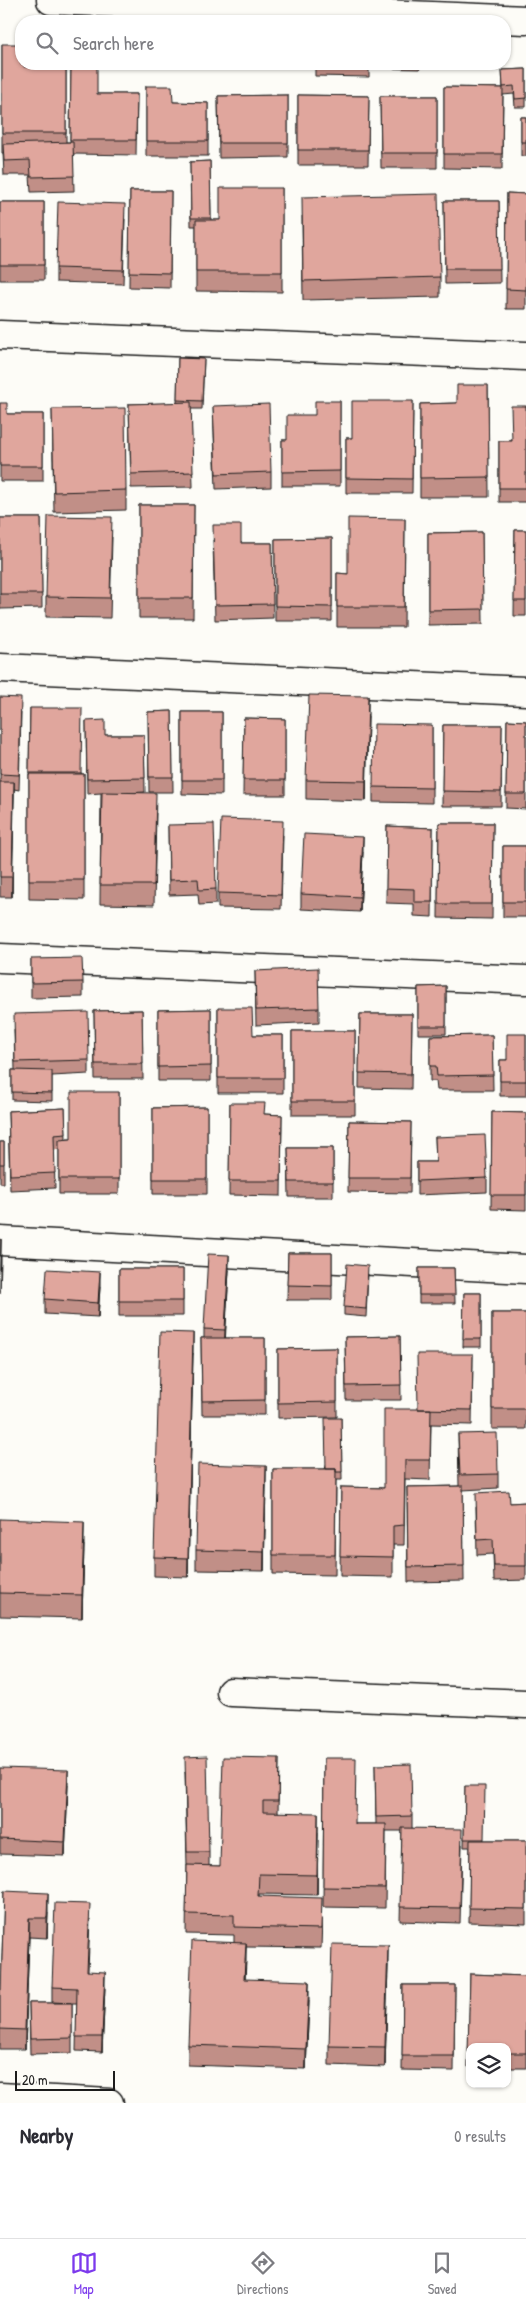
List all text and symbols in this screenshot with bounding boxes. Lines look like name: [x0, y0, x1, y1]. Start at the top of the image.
search box: [15, 15, 511, 70]
icon: search: [33, 29, 61, 57]
text: Search here: [73, 30, 154, 56]
map controls: [466, 2043, 511, 2088]
button: layers: [466, 2043, 511, 2088]
scale bar: [15, 2068, 115, 2091]
text: 20 m: [22, 2070, 48, 2089]
text: Nearby: [20, 2121, 73, 2150]
text: 0 results: [454, 2125, 506, 2147]
tab: Map: [70, 2249, 98, 2298]
tab: Directions: [237, 2249, 288, 2298]
tab: Saved: [428, 2249, 456, 2298]

